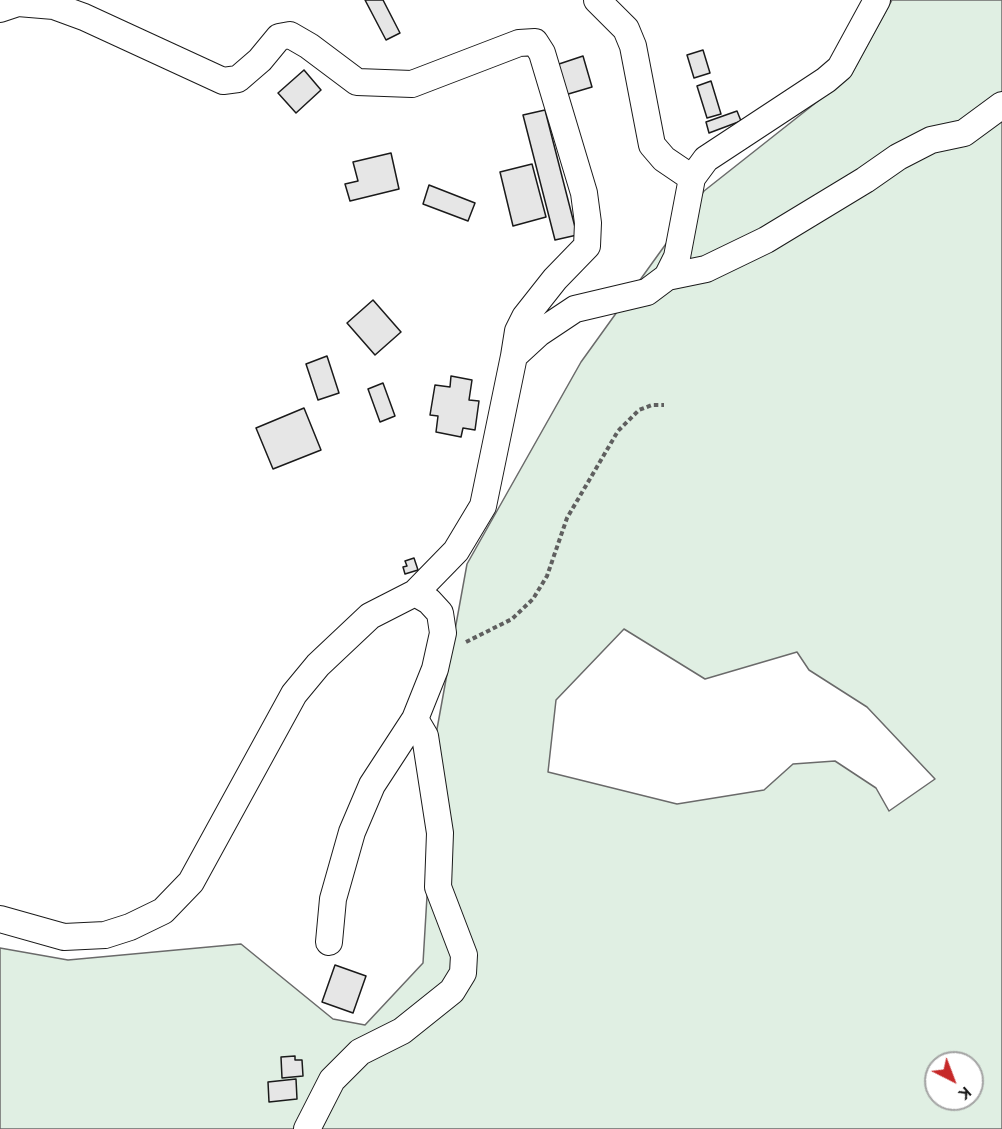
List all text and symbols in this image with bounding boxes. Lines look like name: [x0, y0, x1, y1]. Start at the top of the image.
north arrow: [924, 1051, 984, 1111]
text: K: [955, 1083, 975, 1104]

